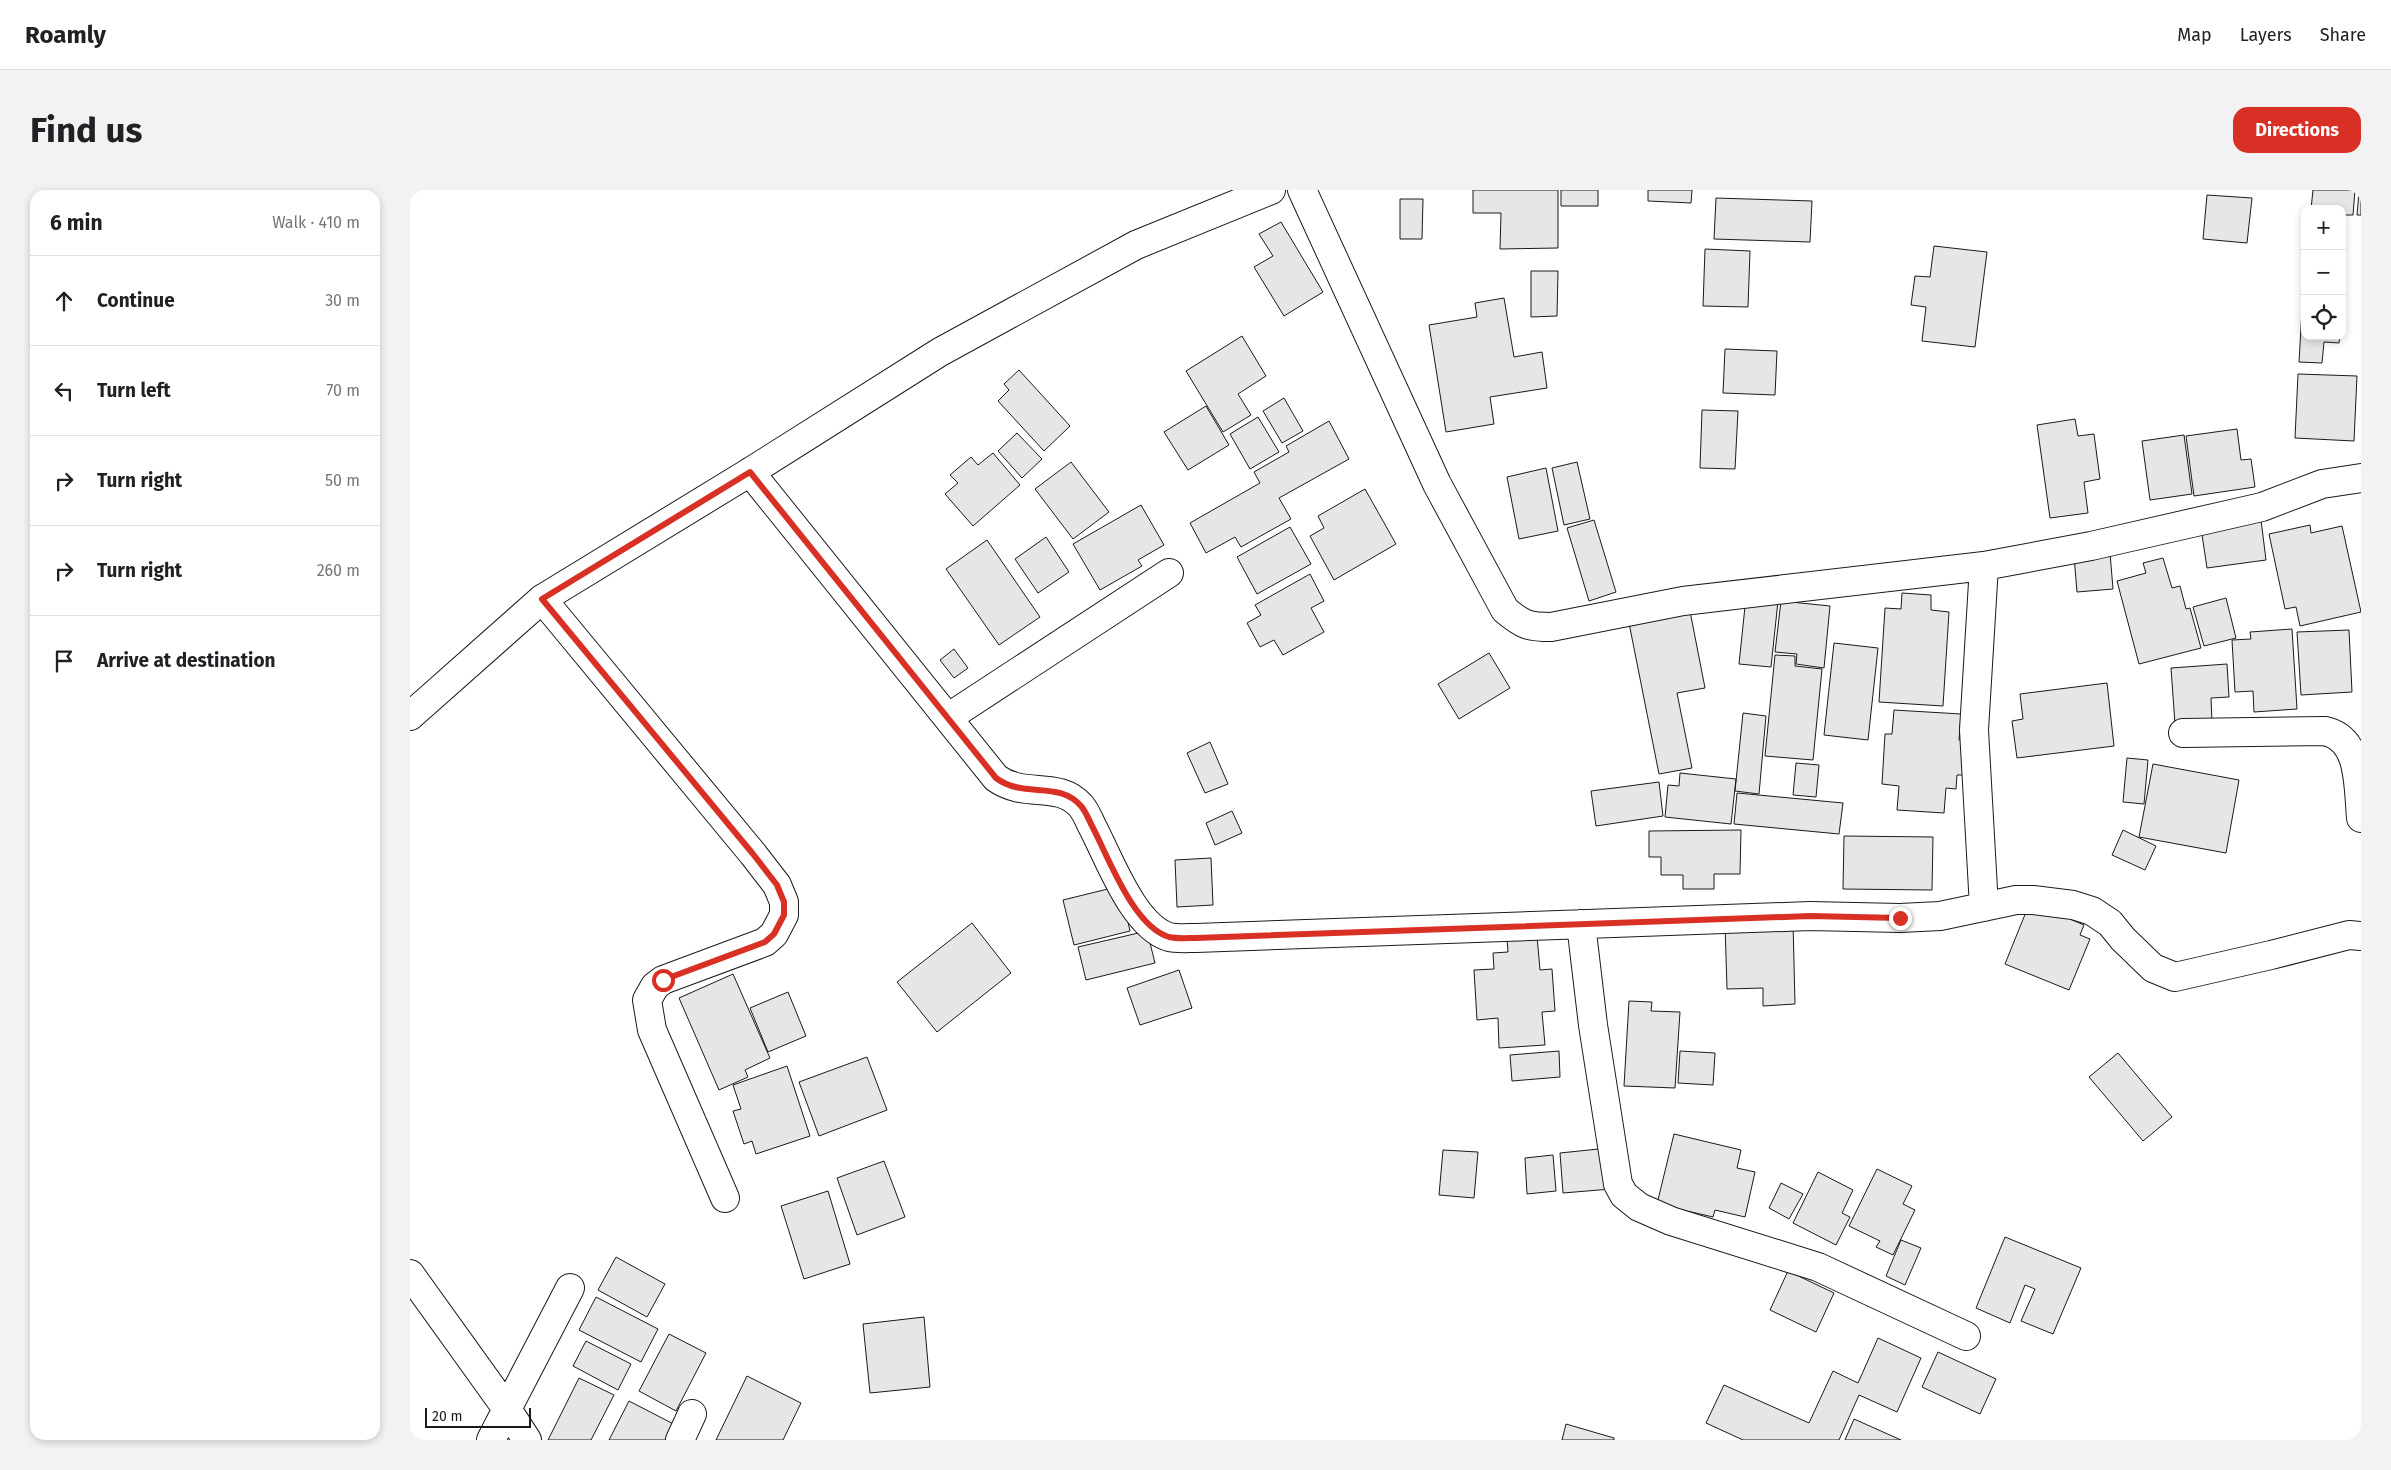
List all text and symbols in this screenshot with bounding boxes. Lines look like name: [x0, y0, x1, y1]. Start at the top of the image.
text: Roamly: [25, 21, 106, 49]
text: Map: [2177, 24, 2212, 46]
text: Layers: [2240, 24, 2292, 46]
text: Share: [2320, 24, 2366, 46]
button: Directions: [2233, 107, 2361, 153]
text: Find us: [30, 109, 142, 151]
map controls: [2301, 205, 2346, 340]
button: +: [2301, 205, 2346, 250]
text: 6 min: [50, 210, 103, 236]
text: Walk · 410 m: [272, 213, 360, 232]
button: −: [2301, 250, 2346, 295]
icon: ahead: [50, 287, 78, 315]
text: Continue: [97, 289, 175, 312]
text: 30 m: [325, 291, 360, 310]
button: locate: [2301, 295, 2346, 340]
icon: left: [50, 377, 78, 405]
text: Turn left: [97, 379, 171, 402]
text: 70 m: [326, 381, 360, 400]
icon: right: [50, 467, 78, 495]
text: Turn right: [97, 469, 182, 492]
text: 50 m: [325, 471, 360, 490]
icon: right: [50, 557, 78, 585]
text: Turn right: [97, 559, 182, 582]
text: 260 m: [317, 561, 360, 580]
icon: arrive: [50, 647, 78, 675]
text: Arrive at destination: [97, 649, 276, 672]
route end: [1889, 907, 1912, 930]
route start: [652, 969, 675, 992]
scale bar: [425, 1405, 531, 1428]
text: 20 m: [432, 1408, 462, 1425]

